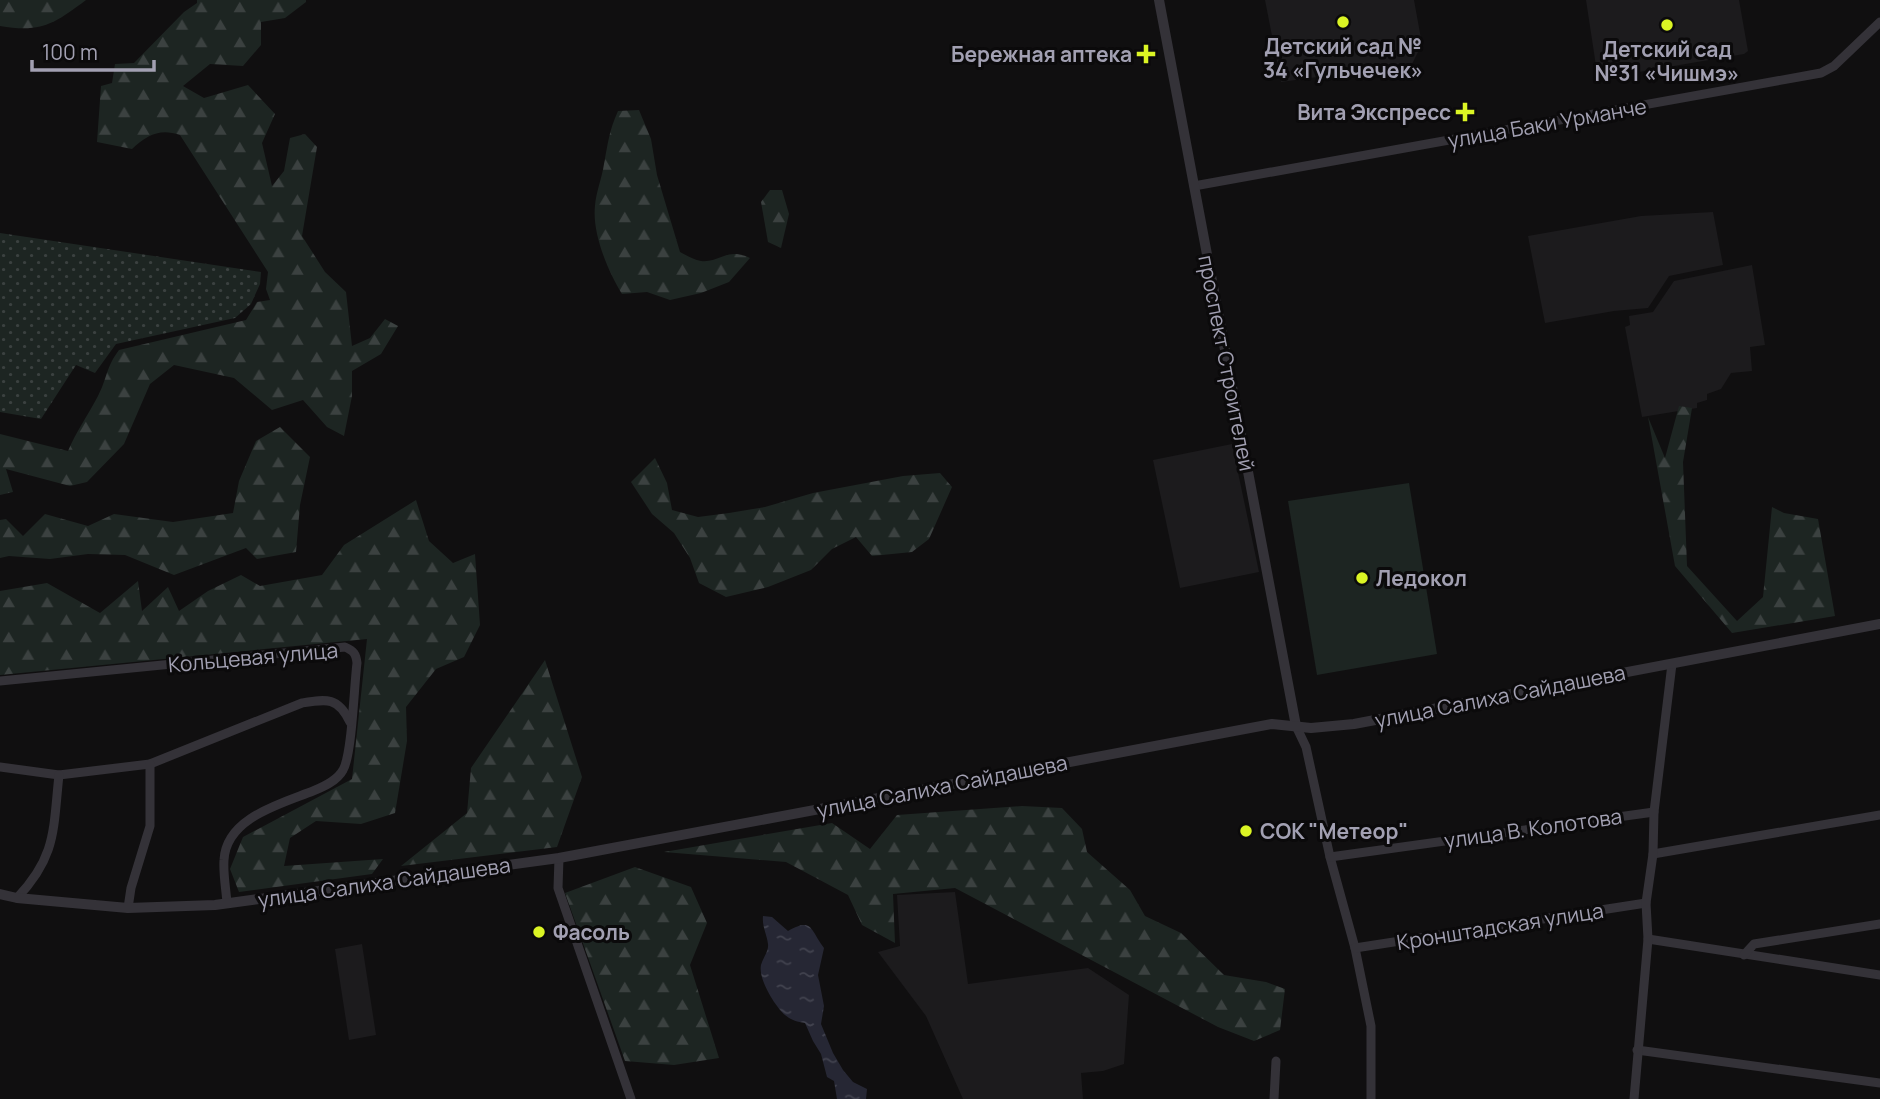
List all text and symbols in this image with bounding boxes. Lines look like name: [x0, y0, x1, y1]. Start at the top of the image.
marker: Детский сад № 34 «Гульчечек»: [1335, 14, 1351, 30]
marker: Детский сад №31 «Чишмэ»: [1659, 17, 1675, 33]
scale bar: [32, 28, 154, 72]
place label: Детский сад № 34 «Гульчечек»: [1263, 32, 1423, 84]
place label: Детский сад №31 «Чишмэ»: [1595, 35, 1739, 87]
text: 100 m: [42, 38, 98, 66]
place label: Бережная аптека: [951, 40, 1132, 68]
marker: Бережная аптека: [1138, 46, 1154, 62]
street label: улица Баки Урманче: [1445, 92, 1649, 154]
place label: Вита Экспресс: [1297, 98, 1451, 126]
marker: Вита Экспресс: [1457, 104, 1473, 120]
street label: проспект Строителей: [1192, 253, 1262, 473]
place label: Ледокол: [1376, 564, 1467, 592]
marker: Ледокол: [1354, 570, 1370, 586]
street label: Кольцевая улица: [167, 636, 339, 678]
street label: улица Салиха Сайдашева: [1372, 658, 1628, 734]
street label: улица Салиха Сайдашева: [814, 748, 1070, 824]
street label: улица В. Колотова: [1442, 802, 1624, 854]
place label: СОК "Метеор": [1260, 817, 1408, 845]
marker: СОК "Метеор": [1238, 823, 1254, 839]
street label: улица Салиха Сайдашева: [256, 850, 512, 914]
street label: Кронштадская улица: [1395, 896, 1605, 956]
place label: Фасоль: [553, 918, 630, 946]
marker: Фасоль: [531, 924, 547, 940]

